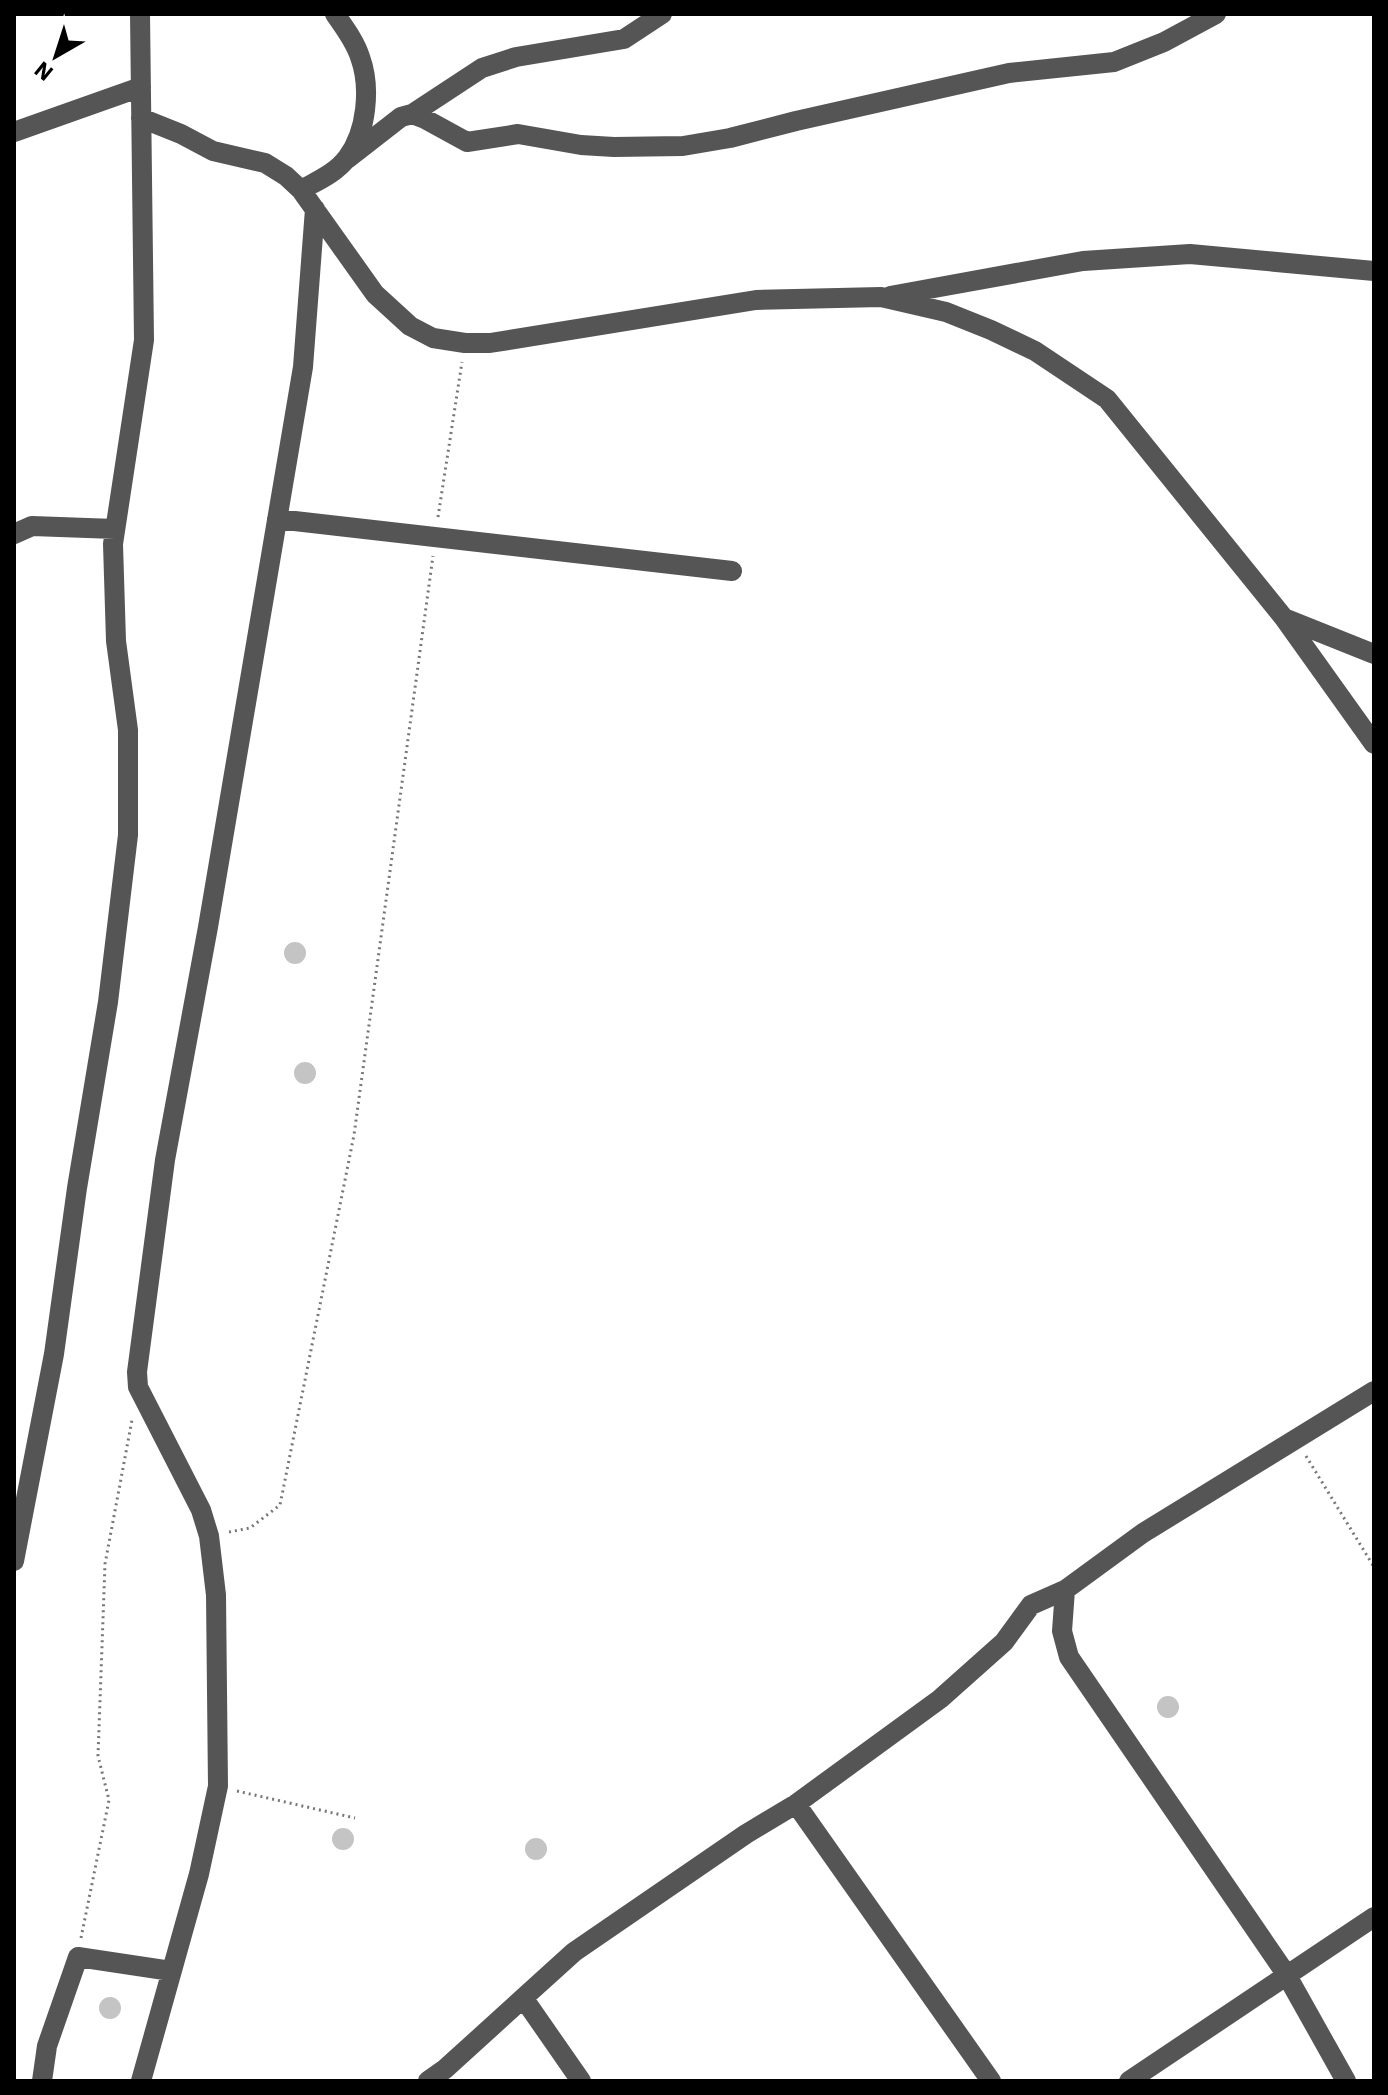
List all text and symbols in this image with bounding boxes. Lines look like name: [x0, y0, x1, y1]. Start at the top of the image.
north arrow: [16, 16, 96, 96]
text: N: [28, 56, 58, 88]

